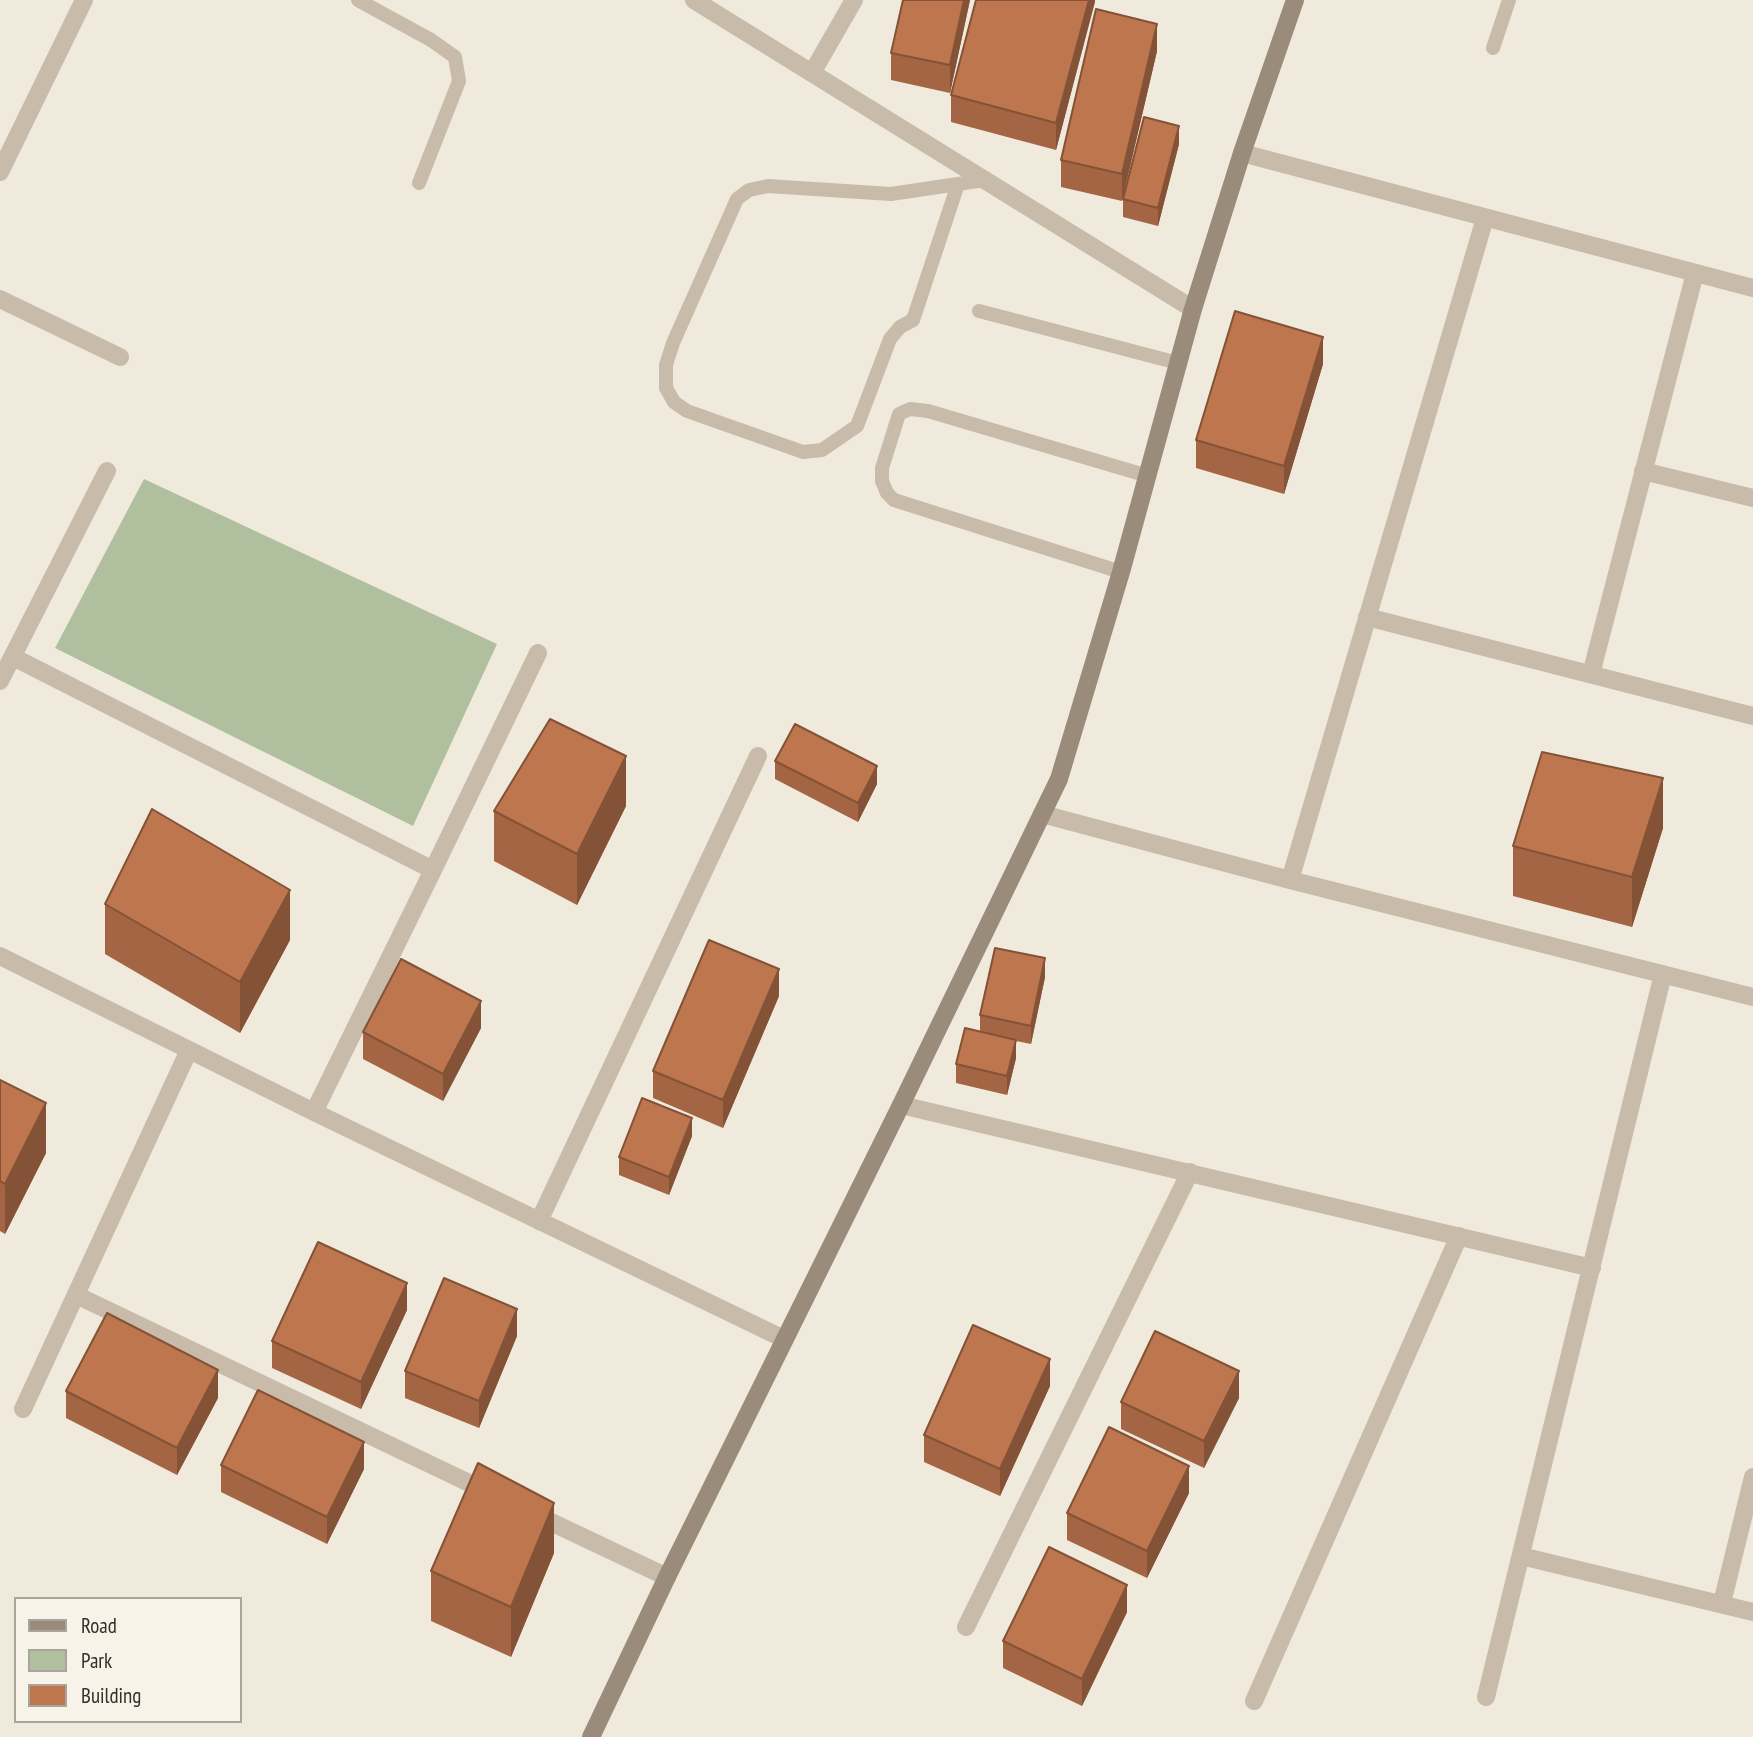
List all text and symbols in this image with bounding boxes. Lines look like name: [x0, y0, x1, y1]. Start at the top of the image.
legend: [14, 1597, 242, 1723]
text: Road: [81, 1612, 117, 1639]
text: Park: [81, 1647, 112, 1674]
text: Building: [81, 1682, 141, 1709]

